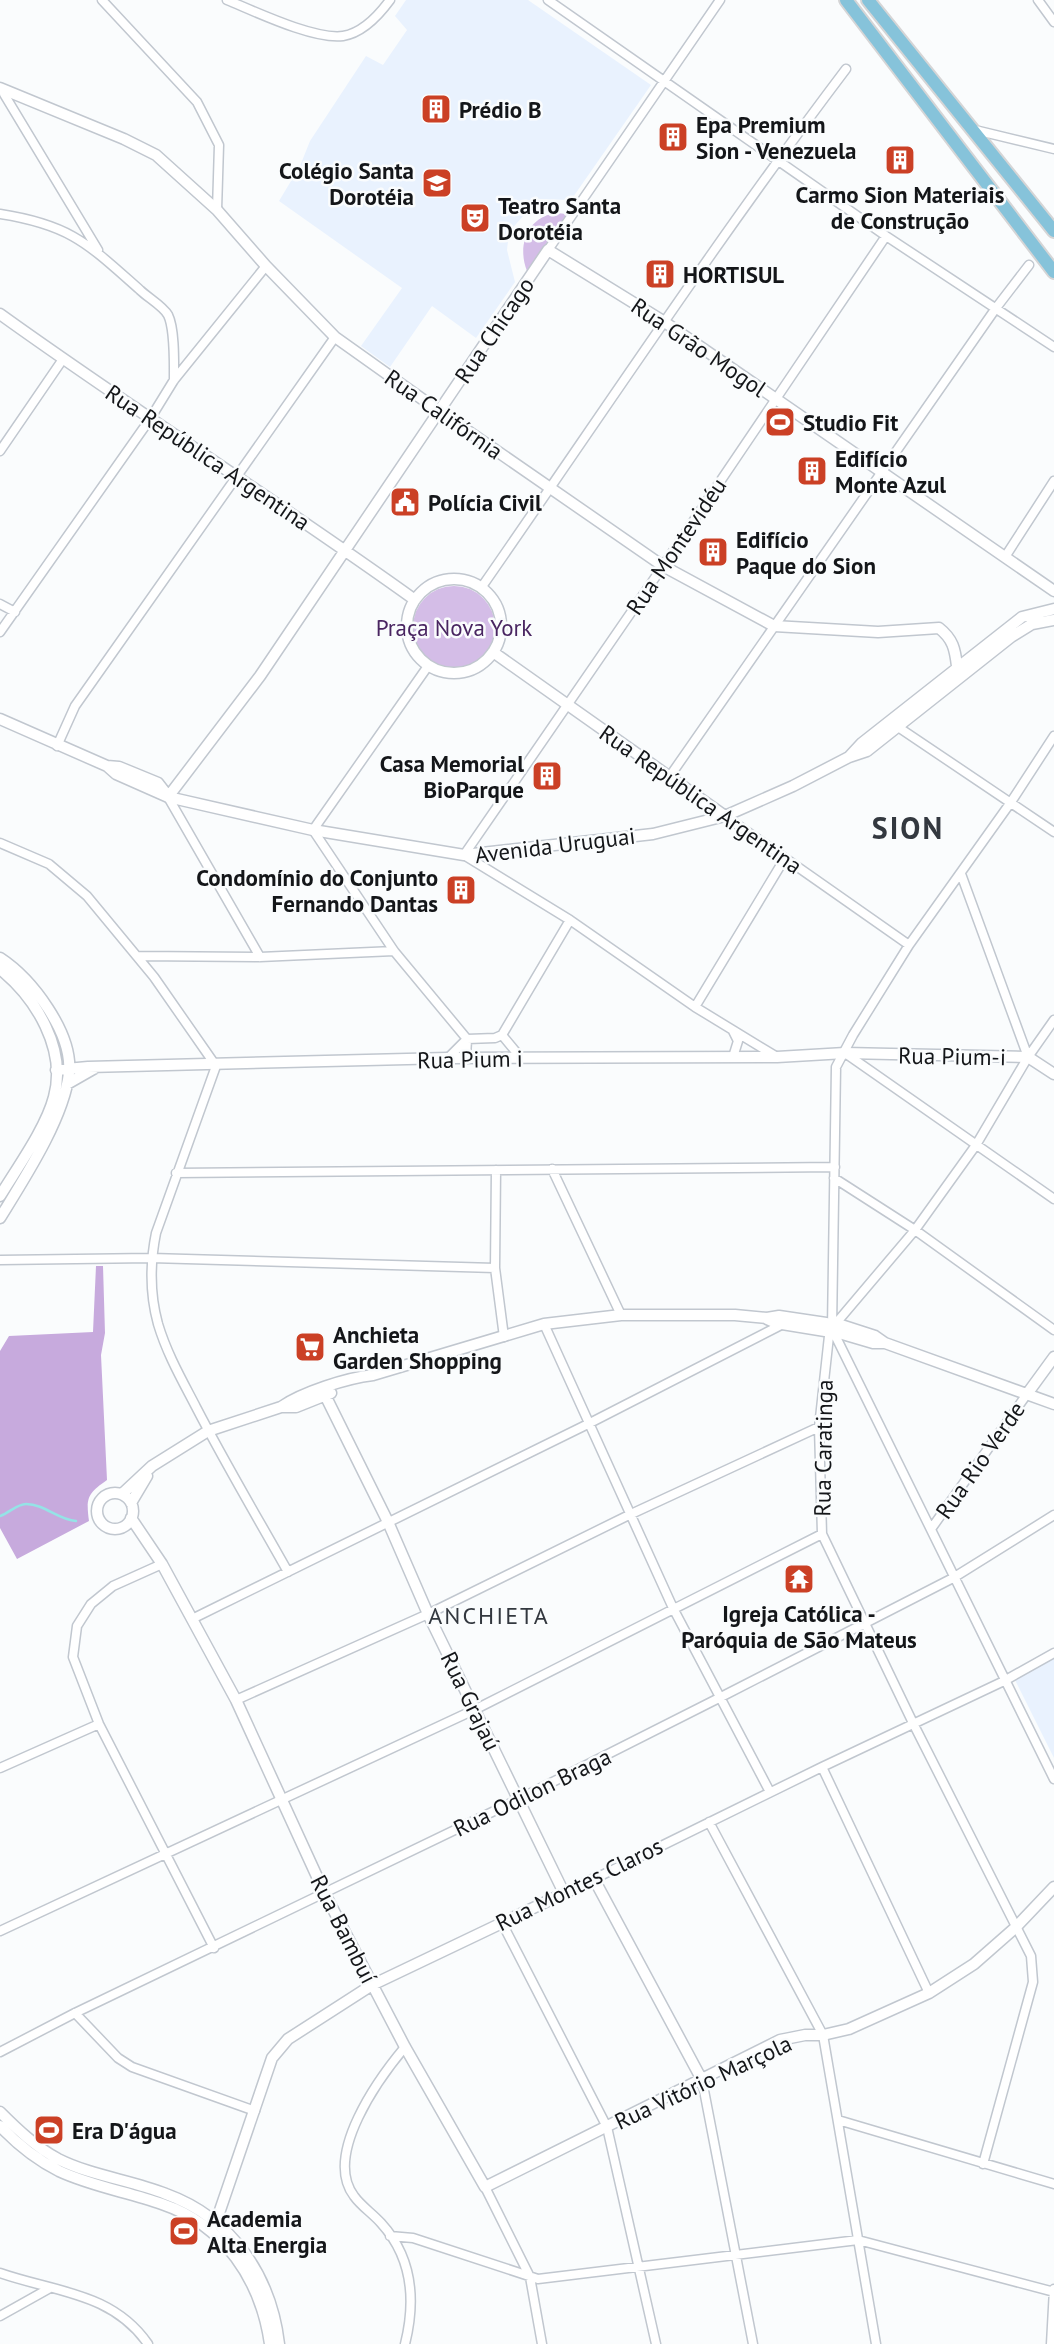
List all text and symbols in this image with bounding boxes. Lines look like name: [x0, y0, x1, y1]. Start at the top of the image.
building icon: Prédio B: [419, 92, 453, 126]
place label: Prédio B: [459, 95, 542, 124]
place label: Epa Premium Sion - Venezuela: [696, 110, 856, 165]
building icon: Epa Premium Sion - Venezuela: [656, 120, 690, 154]
building icon: Carmo Sion Materiais de Construção: [883, 143, 917, 177]
place label: Colégio Santa Dorotéia: [279, 156, 414, 211]
school or university icon: Colégio Santa Dorotéia: [420, 166, 454, 200]
place label: Carmo Sion Materiais de Construção: [796, 180, 1005, 235]
place label: Teatro Santa Dorotéia: [498, 191, 621, 246]
theatre icon: Teatro Santa Dorotéia: [458, 201, 492, 235]
building icon: HORTISUL: [643, 257, 677, 291]
place label: HORTISUL: [683, 260, 784, 289]
street label: Rua Chicago: [448, 271, 540, 389]
street label: Rua Grão Mogol: [626, 291, 772, 403]
street label: Rua Califórnia: [379, 363, 509, 465]
street label: Rua República Argentina: [100, 378, 316, 536]
sports icon: Studio Fit: [763, 405, 797, 439]
place label: Studio Fit: [803, 408, 898, 437]
place label: Edifício Monte Azul: [835, 444, 946, 499]
building icon: Edifício Monte Azul: [795, 454, 829, 488]
street label: Rua Montevidéu: [620, 472, 732, 620]
public building icon: Polícia Civil: [388, 485, 422, 519]
place label: Polícia Civil: [428, 488, 542, 517]
place label: Edifício Paque do Sion: [736, 525, 876, 580]
building icon: Edifício Paque do Sion: [696, 535, 730, 569]
park label: Praça Nova York: [376, 613, 532, 642]
street label: Rua República Argentina: [594, 718, 808, 880]
place label: Casa Memorial BioParque: [380, 749, 524, 804]
building icon: Casa Memorial BioParque: [530, 759, 564, 793]
district label: SION: [872, 808, 944, 847]
street label: Avenida Uruguai: [473, 821, 637, 869]
place label: Condomínio do Conjunto Fernando Dantas: [196, 863, 438, 918]
building icon: Condomínio do Conjunto Fernando Dantas: [444, 873, 478, 907]
street label: Rua Pium-i: [898, 1041, 1006, 1071]
street label: Rua Pium i: [417, 1044, 523, 1074]
place label: Anchieta Garden Shopping: [333, 1320, 502, 1375]
supermarket icon: Anchieta Garden Shopping: [293, 1330, 327, 1364]
street label: Rua Caratinga: [807, 1379, 839, 1517]
street label: Rua Rio Verde: [929, 1396, 1031, 1524]
temple icon: Igreja Católica - Paróquia de São Mateus: [782, 1562, 816, 1596]
place label: Igreja Católica - Paróquia de São Mateus: [681, 1599, 917, 1654]
district label: ANCHIETA: [428, 1600, 550, 1631]
street label: Rua Grajaú: [435, 1647, 507, 1755]
street label: Rua Odilon Braga: [448, 1741, 616, 1843]
street label: Rua Montes Claros: [491, 1831, 667, 1937]
street label: Rua Bambuí: [304, 1870, 384, 1988]
street label: Rua Vitório Marçola: [610, 2028, 796, 2136]
sports icon: Era D'água: [32, 2113, 66, 2147]
place label: Era D'água: [72, 2116, 177, 2145]
place label: Academia Alta Energia: [207, 2204, 327, 2259]
sports icon: Academia Alta Energia: [167, 2214, 201, 2248]

